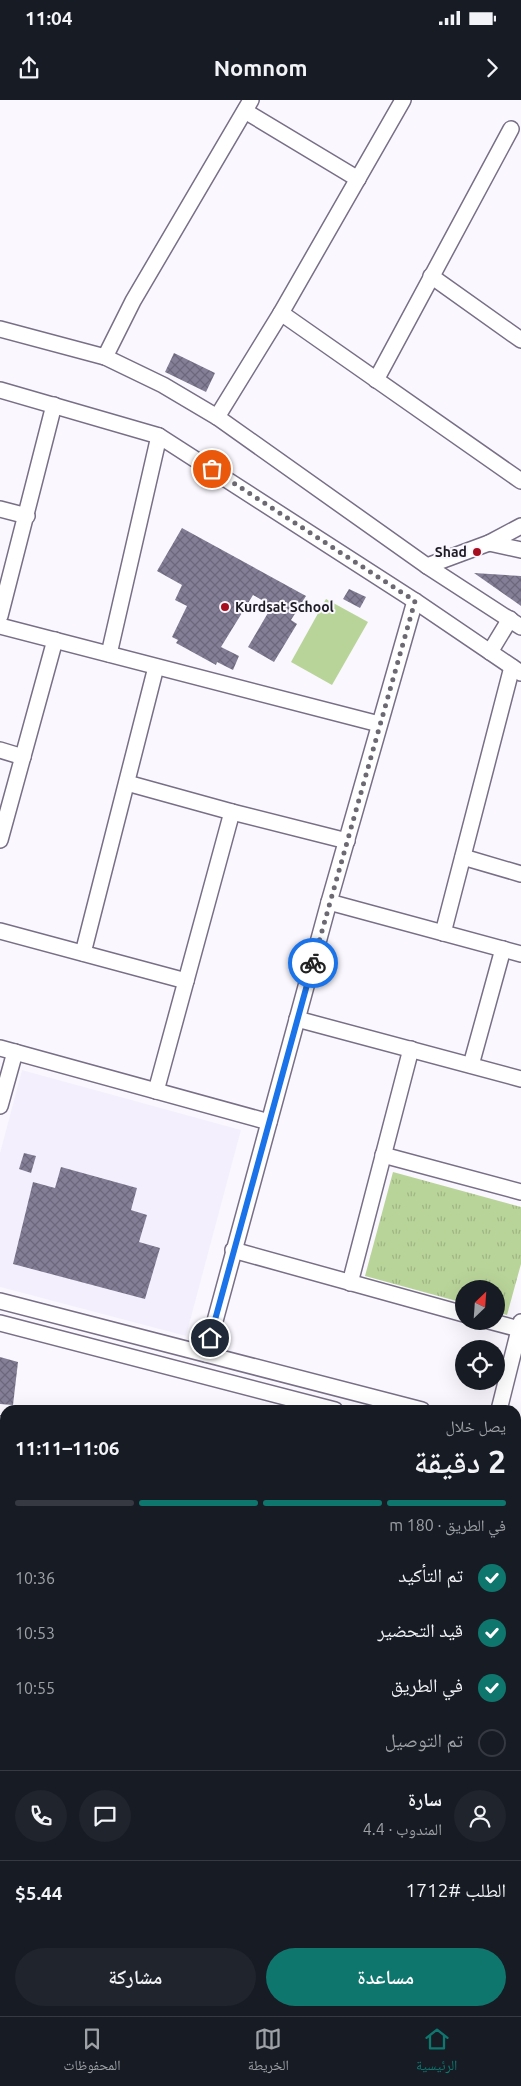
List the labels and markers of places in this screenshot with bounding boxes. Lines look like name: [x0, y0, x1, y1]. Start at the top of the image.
pin: [191, 448, 233, 490]
place label: Shad: [435, 544, 467, 560]
marker: Shad: [471, 546, 483, 558]
place label: Kurdsat School: [235, 599, 334, 615]
marker: Kurdsat School: [219, 601, 231, 613]
pin: [189, 1317, 231, 1359]

